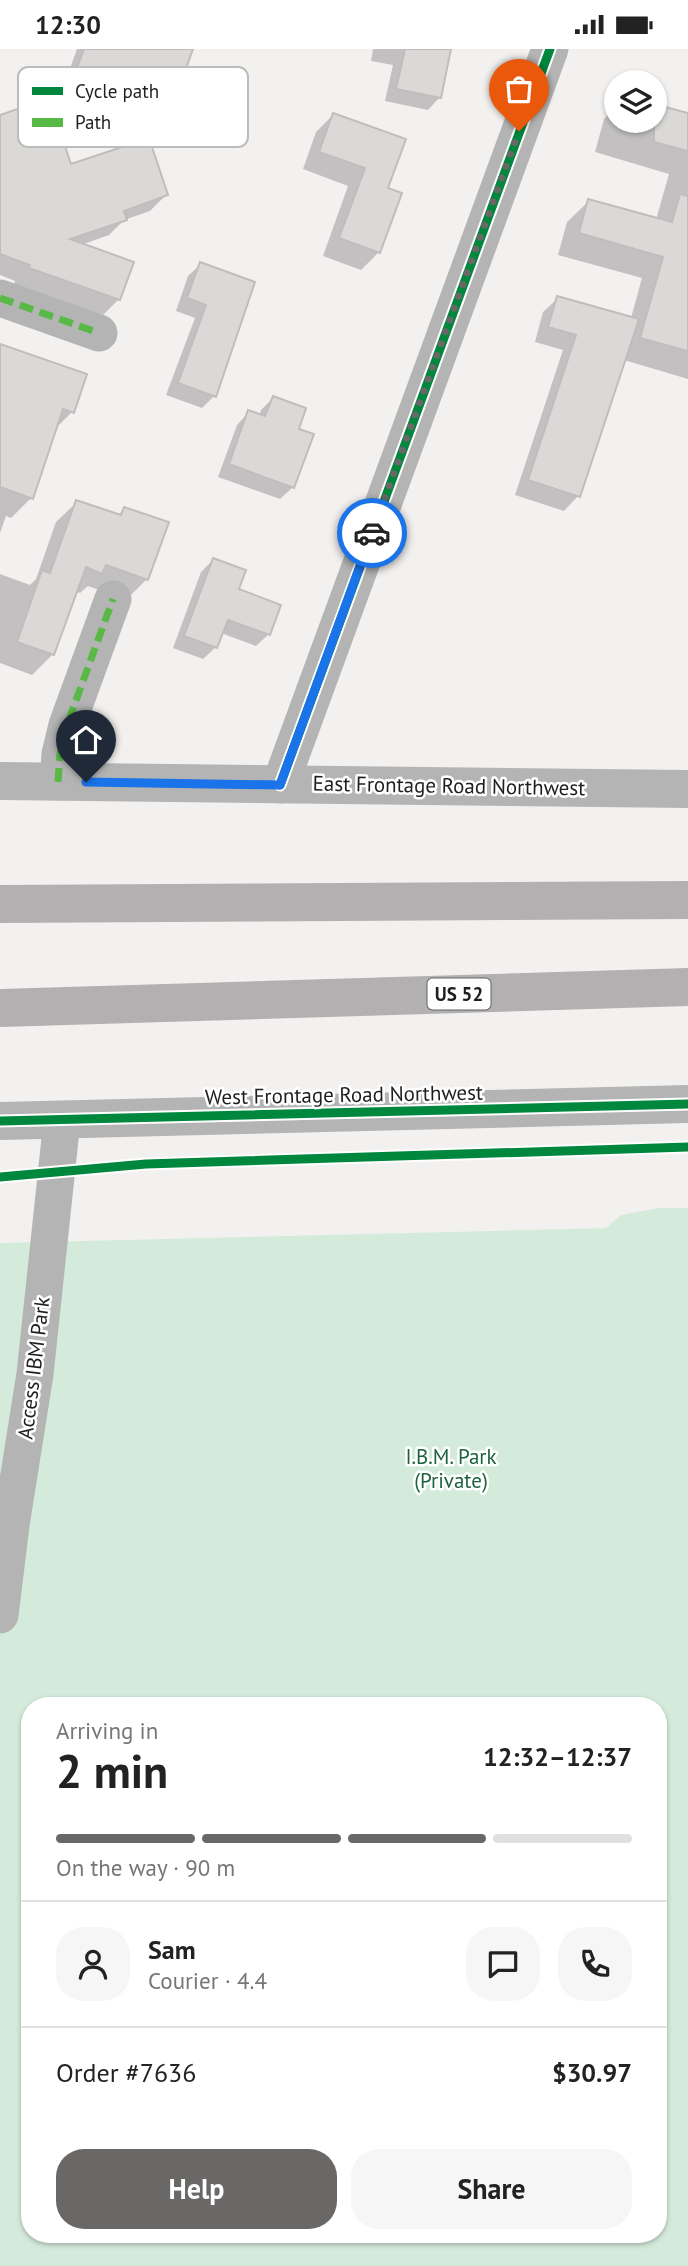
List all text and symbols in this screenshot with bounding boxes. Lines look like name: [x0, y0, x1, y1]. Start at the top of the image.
text: 12:30: [35, 8, 101, 41]
pin: [489, 59, 549, 131]
legend: [18, 67, 248, 147]
icon: bag: [500, 70, 538, 108]
map controls: [604, 70, 667, 133]
button: layers: [604, 70, 667, 133]
text: Cycle path: [75, 79, 159, 103]
text: Path: [75, 110, 111, 134]
courier: [337, 498, 407, 568]
icon: car: [353, 514, 391, 552]
pin: [56, 710, 116, 782]
icon: home: [67, 721, 105, 759]
street label: East Frontage Road Northwest: [312, 770, 586, 801]
road number: US 52: [428, 979, 490, 1009]
street label: West Frontage Road Northwest: [205, 1079, 483, 1110]
street label: Access IBM Park: [11, 1295, 56, 1441]
park label: I.B.M. Park (Private): [405, 1443, 497, 1494]
text: Arriving in: [56, 1716, 158, 1745]
text: 12:32–12:37: [483, 1740, 632, 1773]
text: 2 min: [56, 1741, 168, 1801]
text: On the way · 90 m: [56, 1853, 235, 1882]
button: person: [56, 1927, 130, 2001]
button: chat: [466, 1927, 540, 2001]
button: phone: [558, 1927, 632, 2001]
text: Sam: [148, 1933, 196, 1966]
text: Courier · 4.4: [148, 1966, 267, 1995]
text: Order #7636: [56, 2056, 196, 2089]
text: $30.97: [552, 2056, 632, 2089]
button: Help: [56, 2149, 337, 2229]
button: Share: [351, 2149, 632, 2229]

